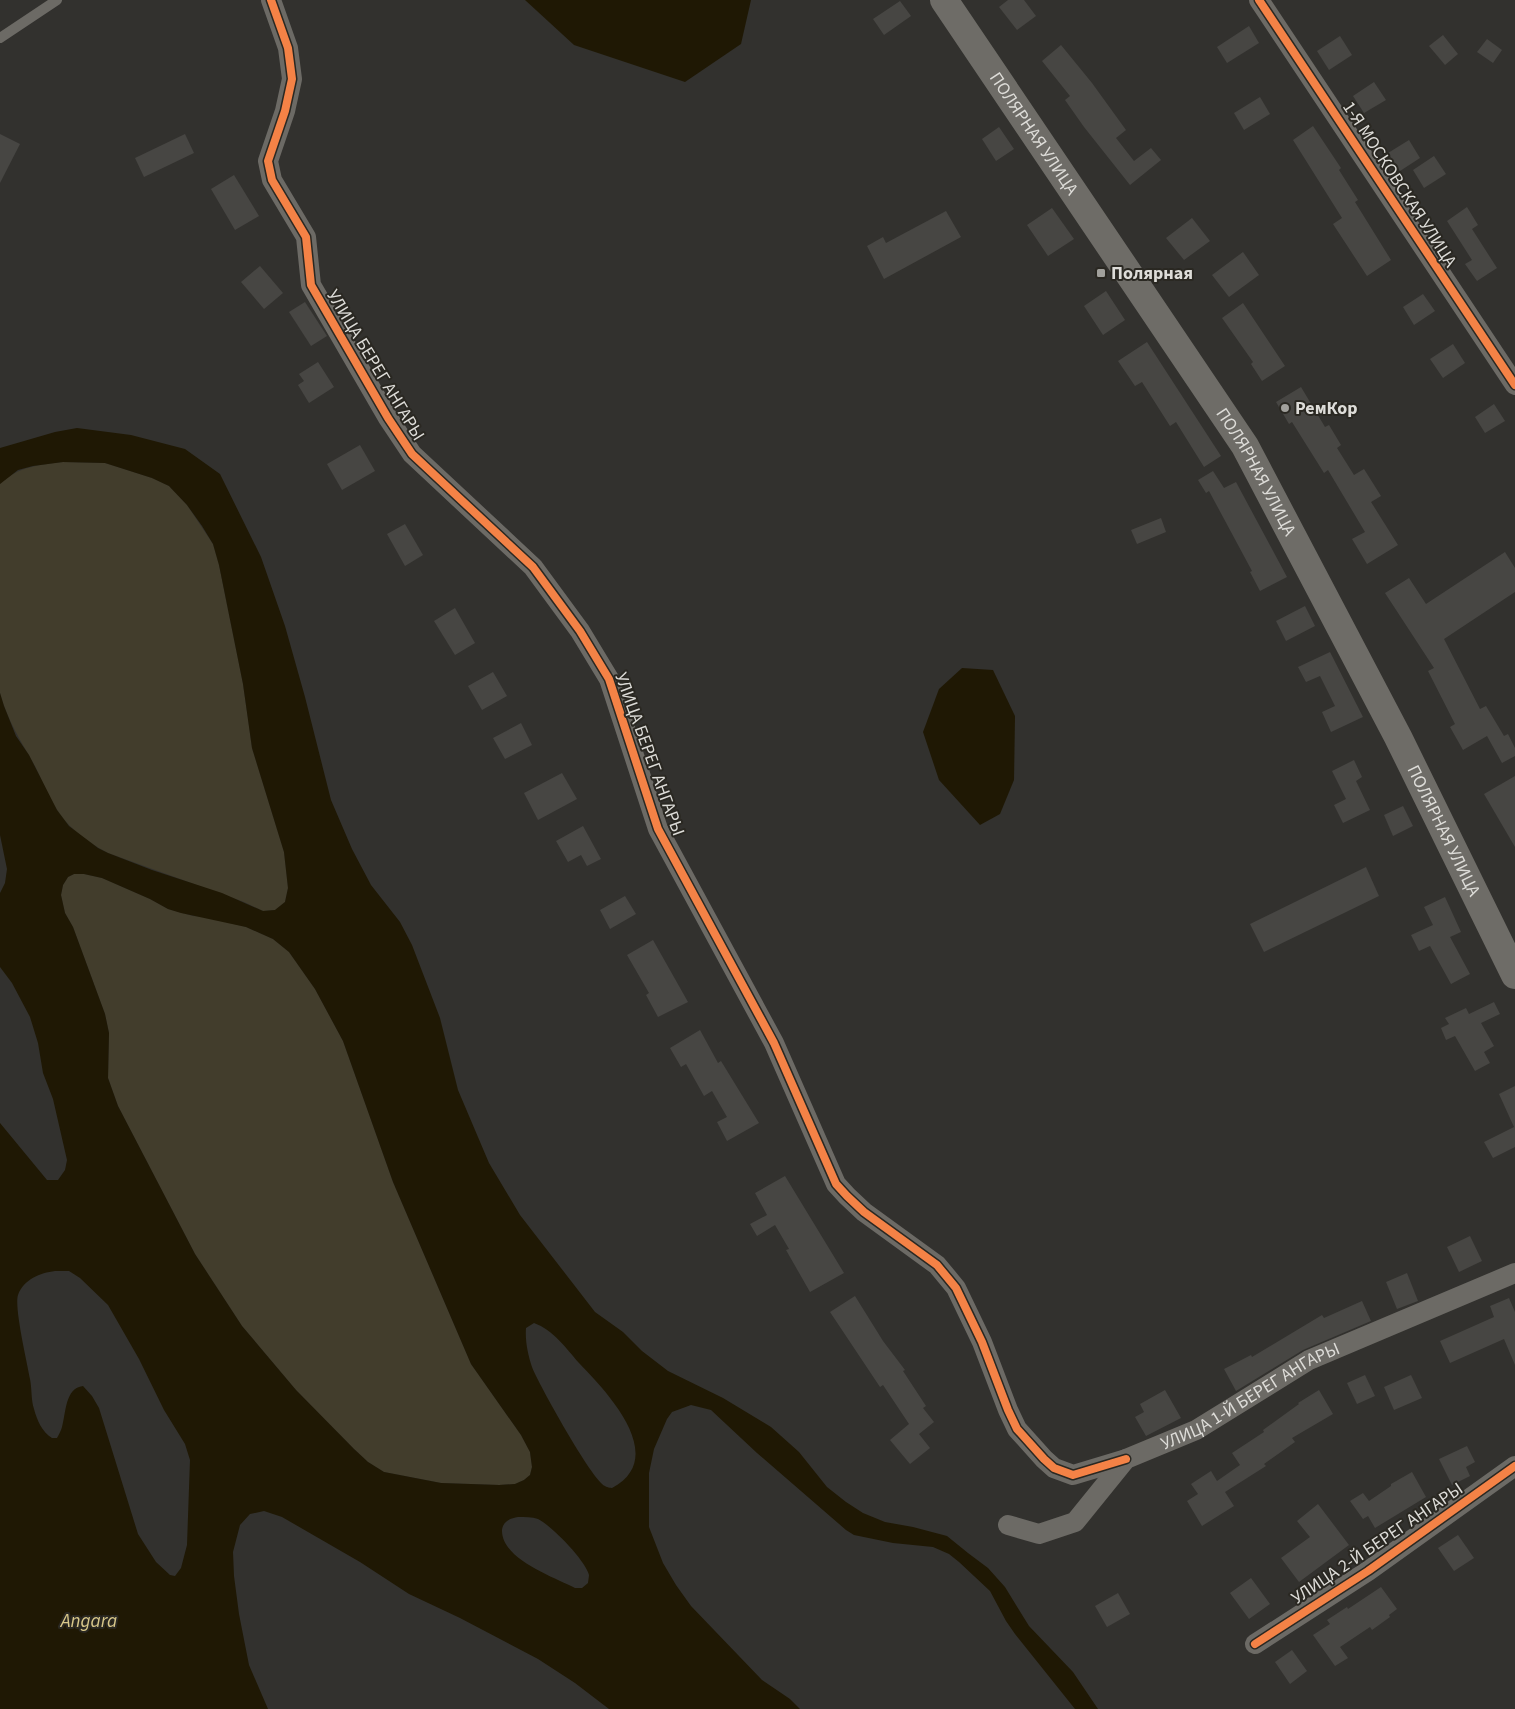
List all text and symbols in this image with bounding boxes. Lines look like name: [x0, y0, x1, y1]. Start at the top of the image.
street label: ПОЛЯРНАЯ УЛИЦА: [983, 67, 1084, 200]
street label: 1-Я МОСКОВСКАЯ УЛИЦА: [1336, 96, 1463, 272]
place label: Полярная: [1111, 261, 1193, 286]
marker: Полярная: [1095, 267, 1107, 279]
street label: УЛИЦА БЕРЕГ АНГАРЫ: [321, 285, 431, 445]
place label: РемКор: [1295, 396, 1358, 421]
marker: РемКор: [1279, 402, 1291, 414]
street label: ПОЛЯРНАЯ УЛИЦА: [1210, 403, 1302, 541]
street label: УЛИЦА БЕРЕГ АНГАРЫ: [608, 669, 691, 839]
street label: ПОЛЯРНАЯ УЛИЦА: [1401, 761, 1486, 901]
street label: УЛИЦА 1-Й БЕРЕГ АНГАРЫ: [1157, 1336, 1344, 1456]
street label: УЛИЦА 2-Й БЕРЕГ АНГАРЫ: [1287, 1477, 1468, 1610]
water label: Angara: [60, 1608, 117, 1635]

